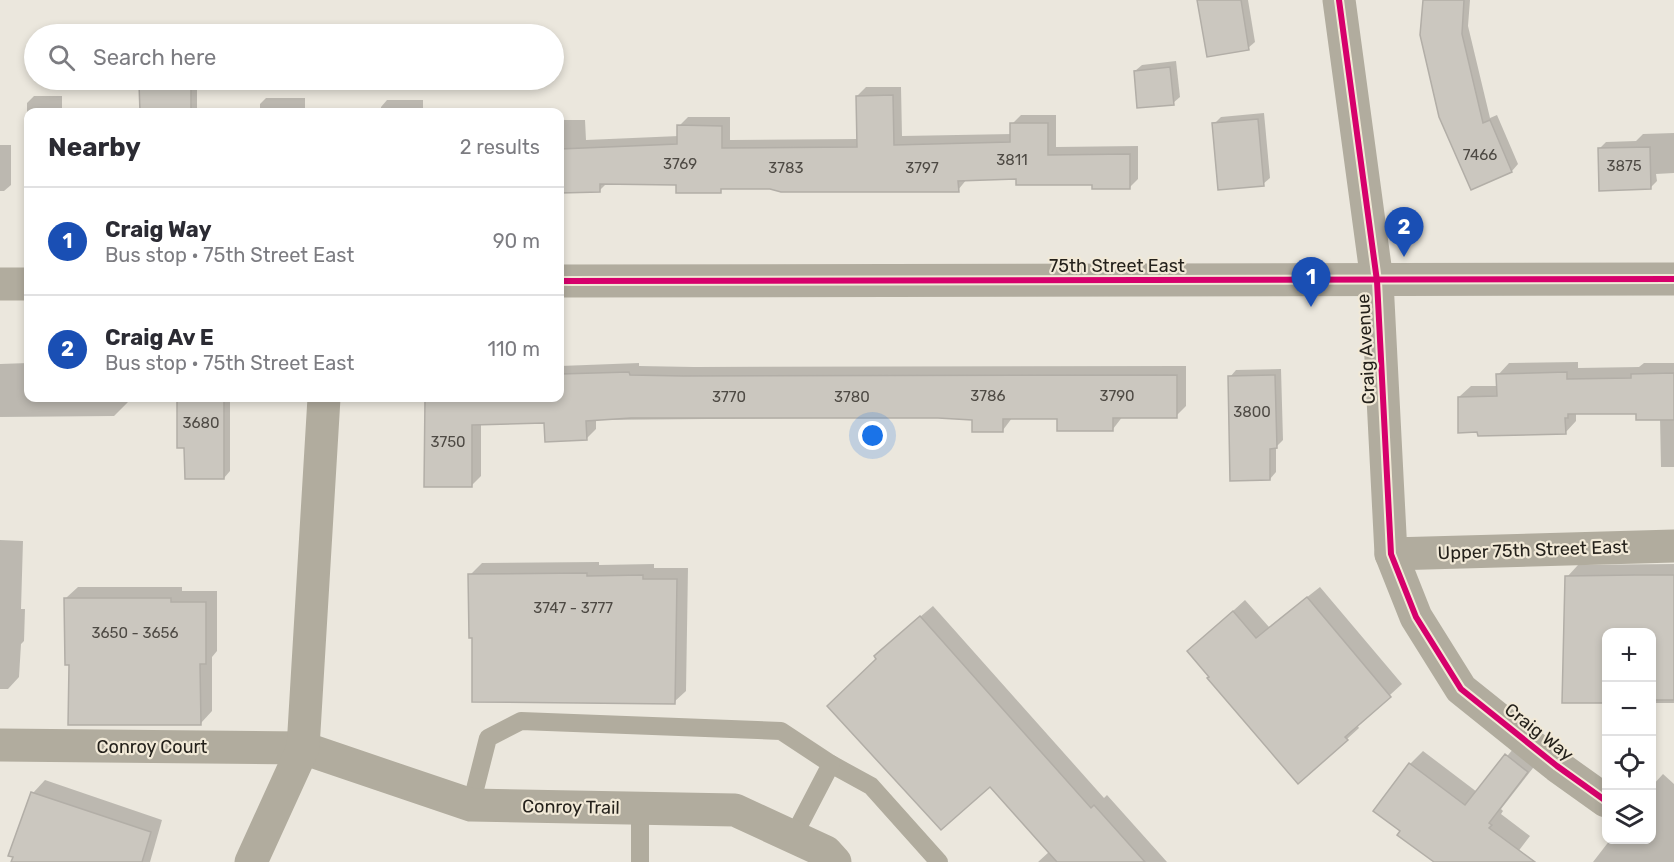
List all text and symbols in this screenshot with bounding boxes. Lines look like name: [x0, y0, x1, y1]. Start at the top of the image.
search box: [24, 24, 564, 90]
icon: search: [45, 41, 78, 74]
text: Search here: [93, 44, 216, 71]
text: Nearby: [48, 132, 141, 163]
text: 2 results: [460, 135, 540, 159]
house number: 7466: [1463, 146, 1497, 164]
house number: 3811: [996, 151, 1028, 169]
house number: 3769: [663, 155, 697, 173]
house number: 3875: [1606, 157, 1642, 175]
house number: 3783: [768, 159, 804, 177]
house number: 3797: [905, 159, 939, 177]
pin: 2: [1384, 208, 1424, 257]
text: Craig Way: [105, 216, 212, 243]
text: 1: [63, 229, 72, 253]
text: 90 m: [493, 229, 540, 253]
text: Bus stop · 75th Street East: [105, 243, 354, 267]
street label: 75th Street East: [1049, 255, 1185, 277]
pin: 1: [1292, 258, 1330, 307]
street label: Craig Avenue: [1352, 293, 1380, 405]
text: Craig Av E: [105, 324, 214, 351]
text: 2: [61, 337, 74, 361]
text: 110 m: [488, 337, 540, 361]
text: Bus stop · 75th Street East: [105, 351, 354, 375]
house number: 3786: [970, 387, 1006, 405]
house number: 3790: [1099, 387, 1135, 405]
house number: 3770: [712, 388, 746, 406]
house number: 3780: [834, 388, 870, 406]
house number: 3800: [1233, 403, 1271, 421]
house number: 3680: [182, 414, 220, 432]
your location: [858, 421, 887, 450]
house number: 3750: [430, 433, 466, 451]
street label: Upper 75th Street East: [1437, 536, 1629, 564]
house number: 3747 - 3777: [533, 599, 613, 617]
house number: 3650 - 3656: [91, 624, 179, 642]
map controls: [1602, 628, 1656, 844]
button: +: [1602, 628, 1656, 682]
button: −: [1602, 682, 1656, 736]
street label: Craig Way: [1500, 698, 1578, 766]
street label: Conroy Court: [97, 736, 207, 758]
button: locate: [1602, 736, 1656, 790]
button: layers: [1602, 790, 1656, 844]
street label: Conroy Trail: [522, 795, 620, 819]

